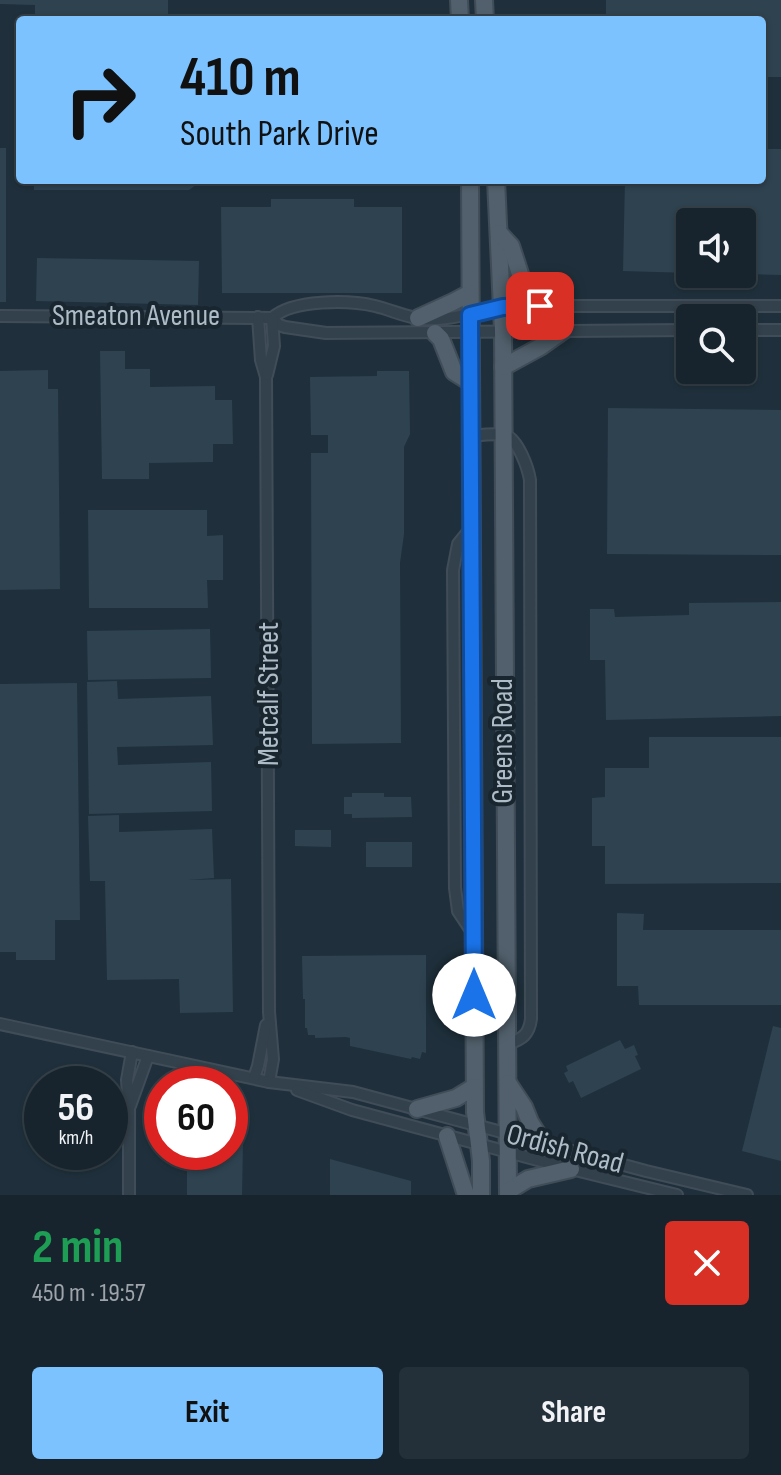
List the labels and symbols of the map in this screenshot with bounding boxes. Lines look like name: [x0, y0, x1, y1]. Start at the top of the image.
pin: [506, 272, 574, 340]
street label: Smeaton Avenue: [52, 298, 220, 334]
street label: Metcalf Street: [251, 622, 287, 766]
street label: Greens Road: [485, 678, 521, 804]
position arrow: [432, 953, 516, 1037]
speed limit sign: 60: [144, 1066, 248, 1170]
street label: Ordish Road: [503, 1116, 627, 1182]

